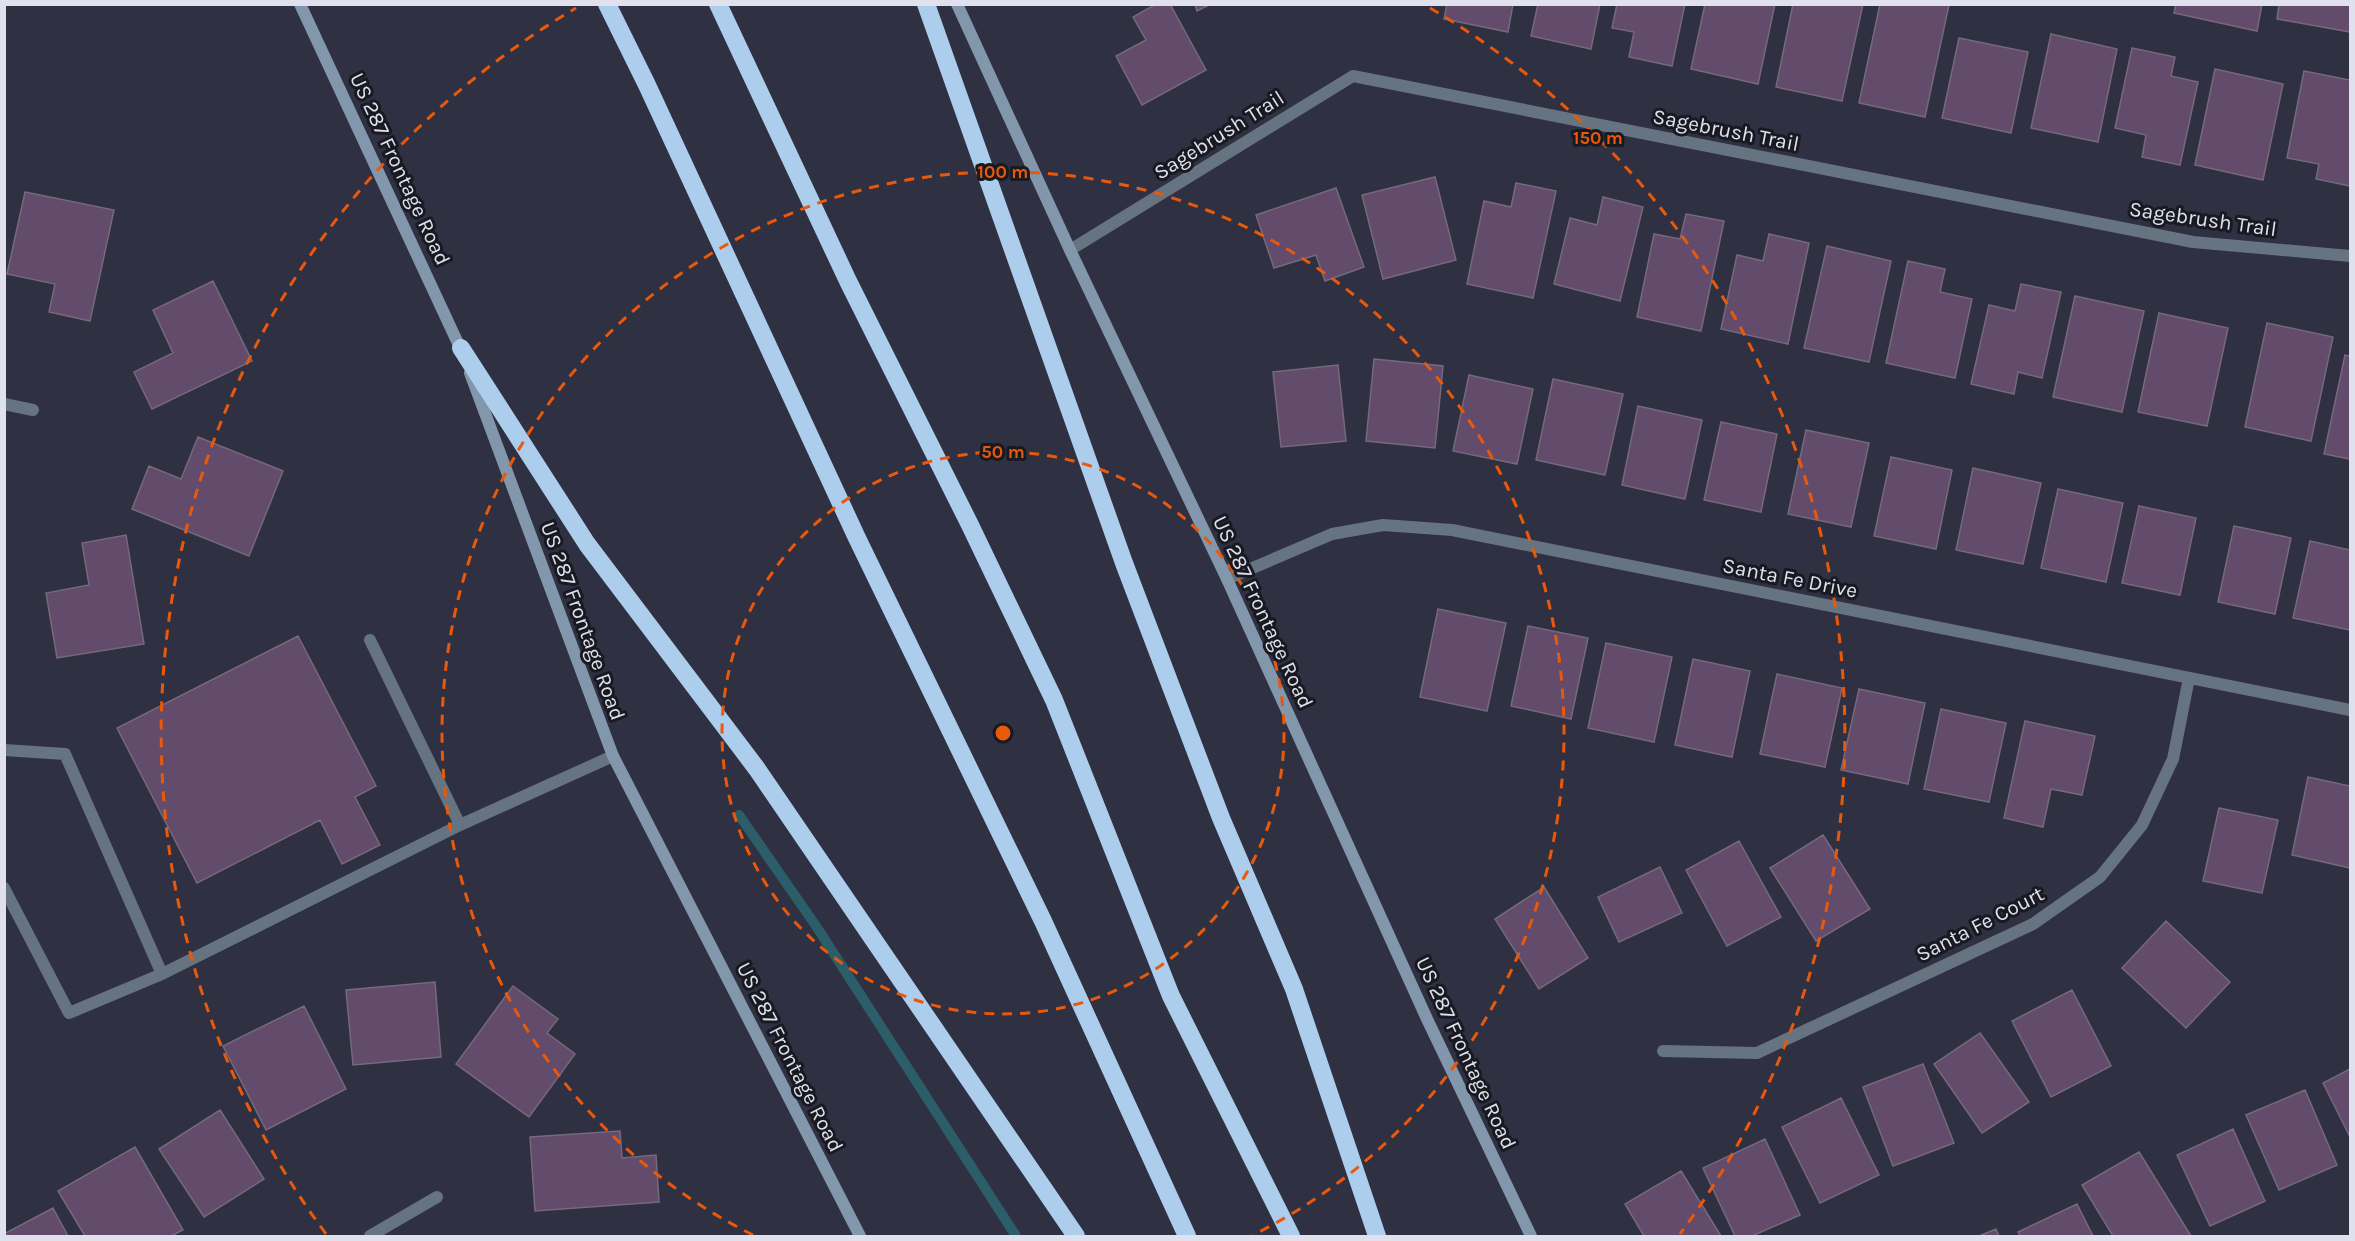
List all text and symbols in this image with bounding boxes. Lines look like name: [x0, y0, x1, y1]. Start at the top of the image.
street label: US 287 Frontage Road: [345, 69, 455, 269]
street label: Sagebrush Trail: [1150, 85, 1288, 185]
street label: Sagebrush Trail: [1651, 104, 1801, 156]
text: 150 m: [1573, 127, 1623, 149]
text: 100 m: [978, 161, 1028, 183]
street label: Sagebrush Trail: [2128, 197, 2278, 241]
text: 50 m: [981, 441, 1025, 463]
street label: US 287 Frontage Road: [1208, 512, 1318, 712]
street label: US 287 Frontage Road: [536, 518, 630, 724]
street label: Santa Fe Drive: [1721, 553, 1859, 603]
centre of rings: [993, 723, 1013, 743]
street label: Santa Fe Court: [1912, 881, 2048, 966]
street label: US 287 Frontage Road: [1411, 953, 1521, 1153]
street label: US 287 Frontage Road: [732, 958, 848, 1156]

